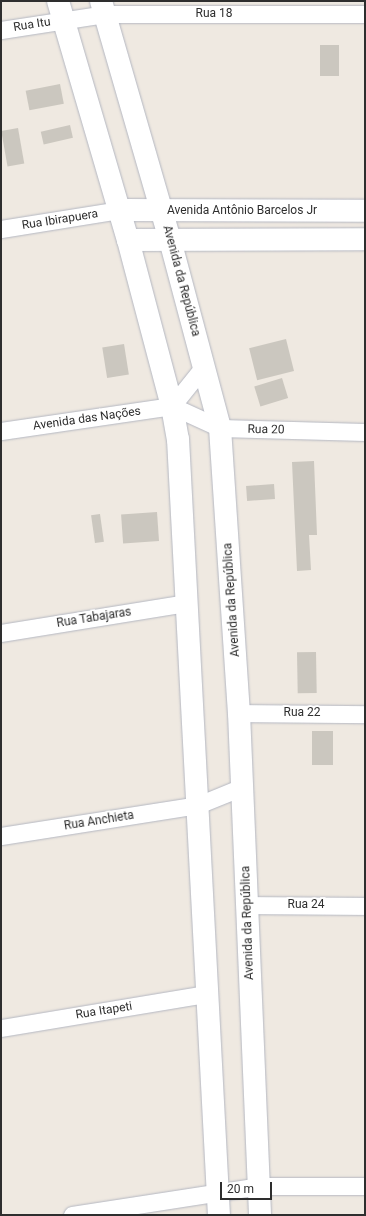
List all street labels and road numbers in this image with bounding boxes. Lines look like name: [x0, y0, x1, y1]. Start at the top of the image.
street label: Rua 18: [195, 7, 233, 21]
street label: Rua Itu: [12, 15, 52, 35]
street label: Avenida Antônio Barcelos Jr: [167, 204, 317, 218]
street label: Rua Ibirapuera: [21, 207, 99, 233]
street label: Avenida da República: [159, 224, 203, 338]
street label: Avenida das Nações: [32, 404, 142, 434]
street label: Rua 20: [247, 422, 285, 438]
street label: Avenida da República: [221, 543, 243, 657]
street label: Rua Tabajaras: [55, 605, 133, 631]
street label: Rua 22: [283, 706, 321, 720]
street label: Rua Anchieta: [63, 808, 135, 834]
street label: Avenida da República: [239, 866, 257, 980]
street label: Rua 24: [287, 898, 325, 912]
street label: Rua Itapeti: [75, 999, 133, 1023]

